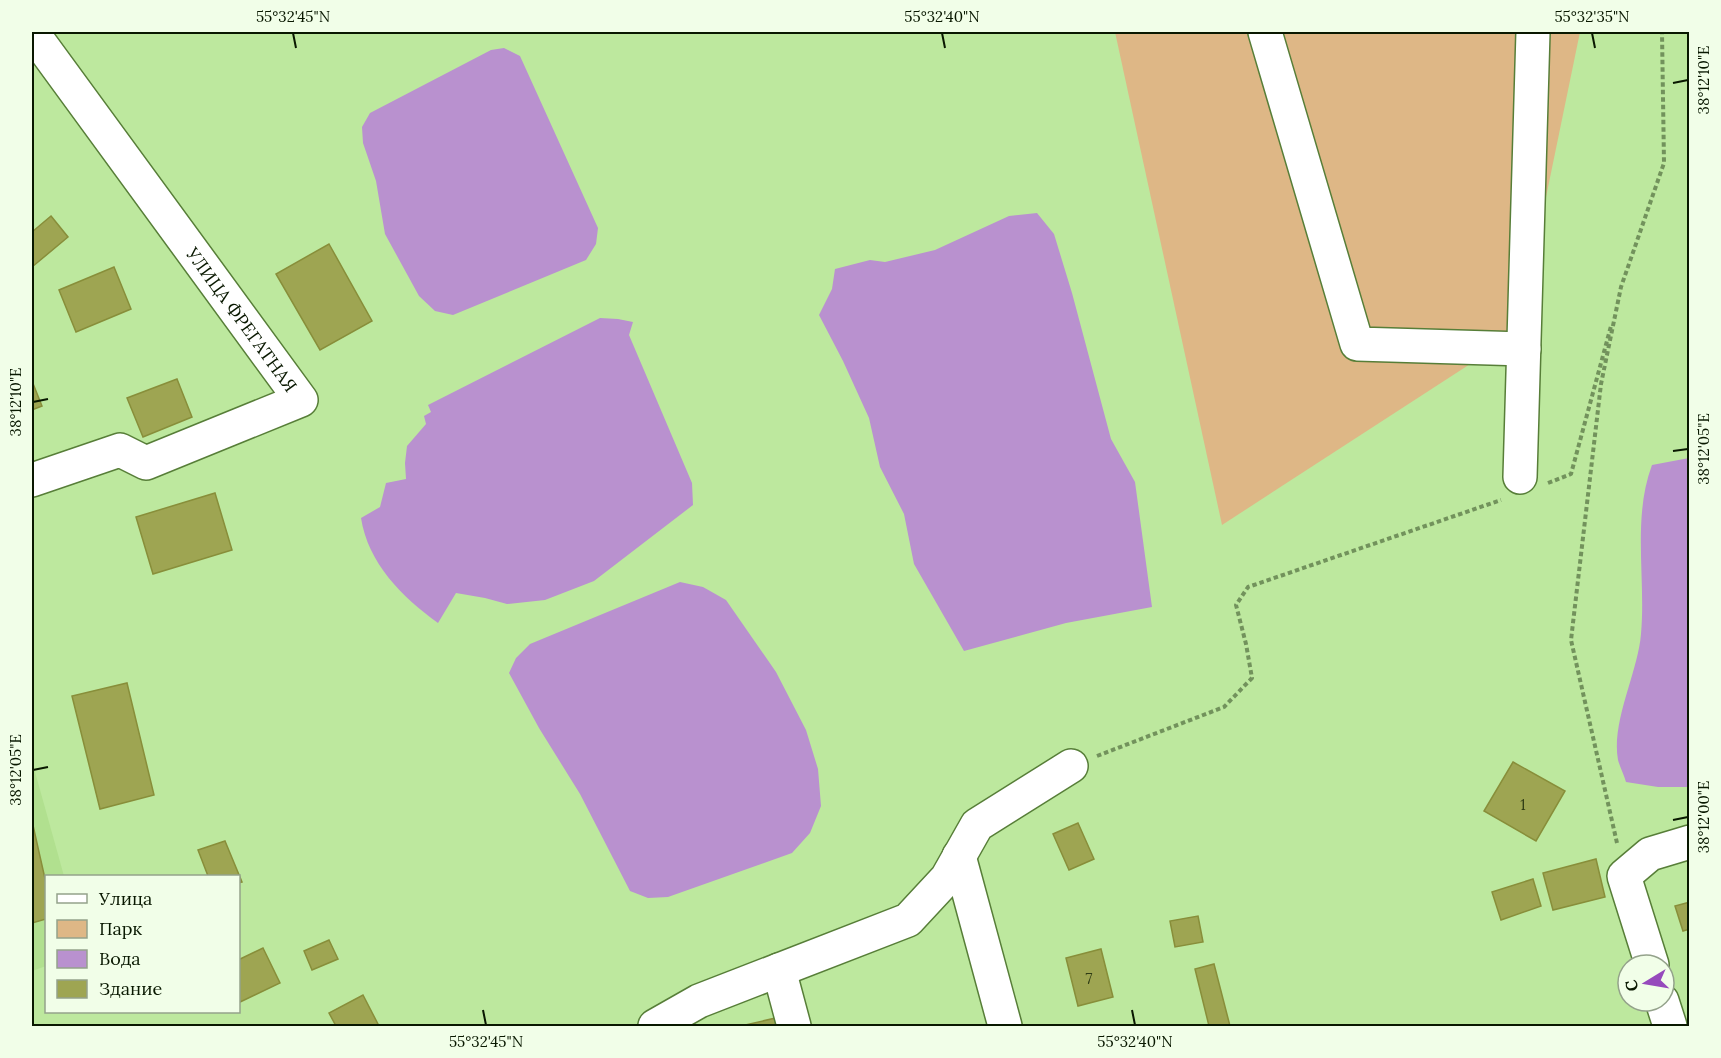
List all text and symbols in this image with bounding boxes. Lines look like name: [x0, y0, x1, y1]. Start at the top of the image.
text: 55°32'45"N: [256, 7, 330, 26]
text: 55°32'40"N: [904, 7, 980, 26]
text: 55°32'35"N: [1554, 7, 1630, 26]
text: 38°12'10"E: [1694, 46, 1713, 114]
street label: УЛИЦА ФРЕГАТНАЯ: [181, 242, 303, 396]
text: 38°12'10"E: [6, 368, 25, 436]
text: 38°12'05"E: [1694, 413, 1713, 485]
text: 38°12'05"E: [6, 734, 25, 806]
text: 38°12'00"E: [1694, 781, 1713, 853]
house number: 1: [1520, 795, 1526, 814]
legend: [45, 875, 240, 1013]
text: Улица: [98, 887, 152, 910]
text: Парк: [99, 917, 143, 940]
text: Вода: [99, 947, 141, 970]
north arrow: [1616, 953, 1676, 1013]
house number: 7: [1086, 969, 1093, 988]
text: Здание: [99, 977, 162, 1000]
text: С: [1620, 979, 1642, 993]
text: 55°32'45"N: [449, 1032, 523, 1051]
text: 55°32'40"N: [1097, 1032, 1173, 1051]

